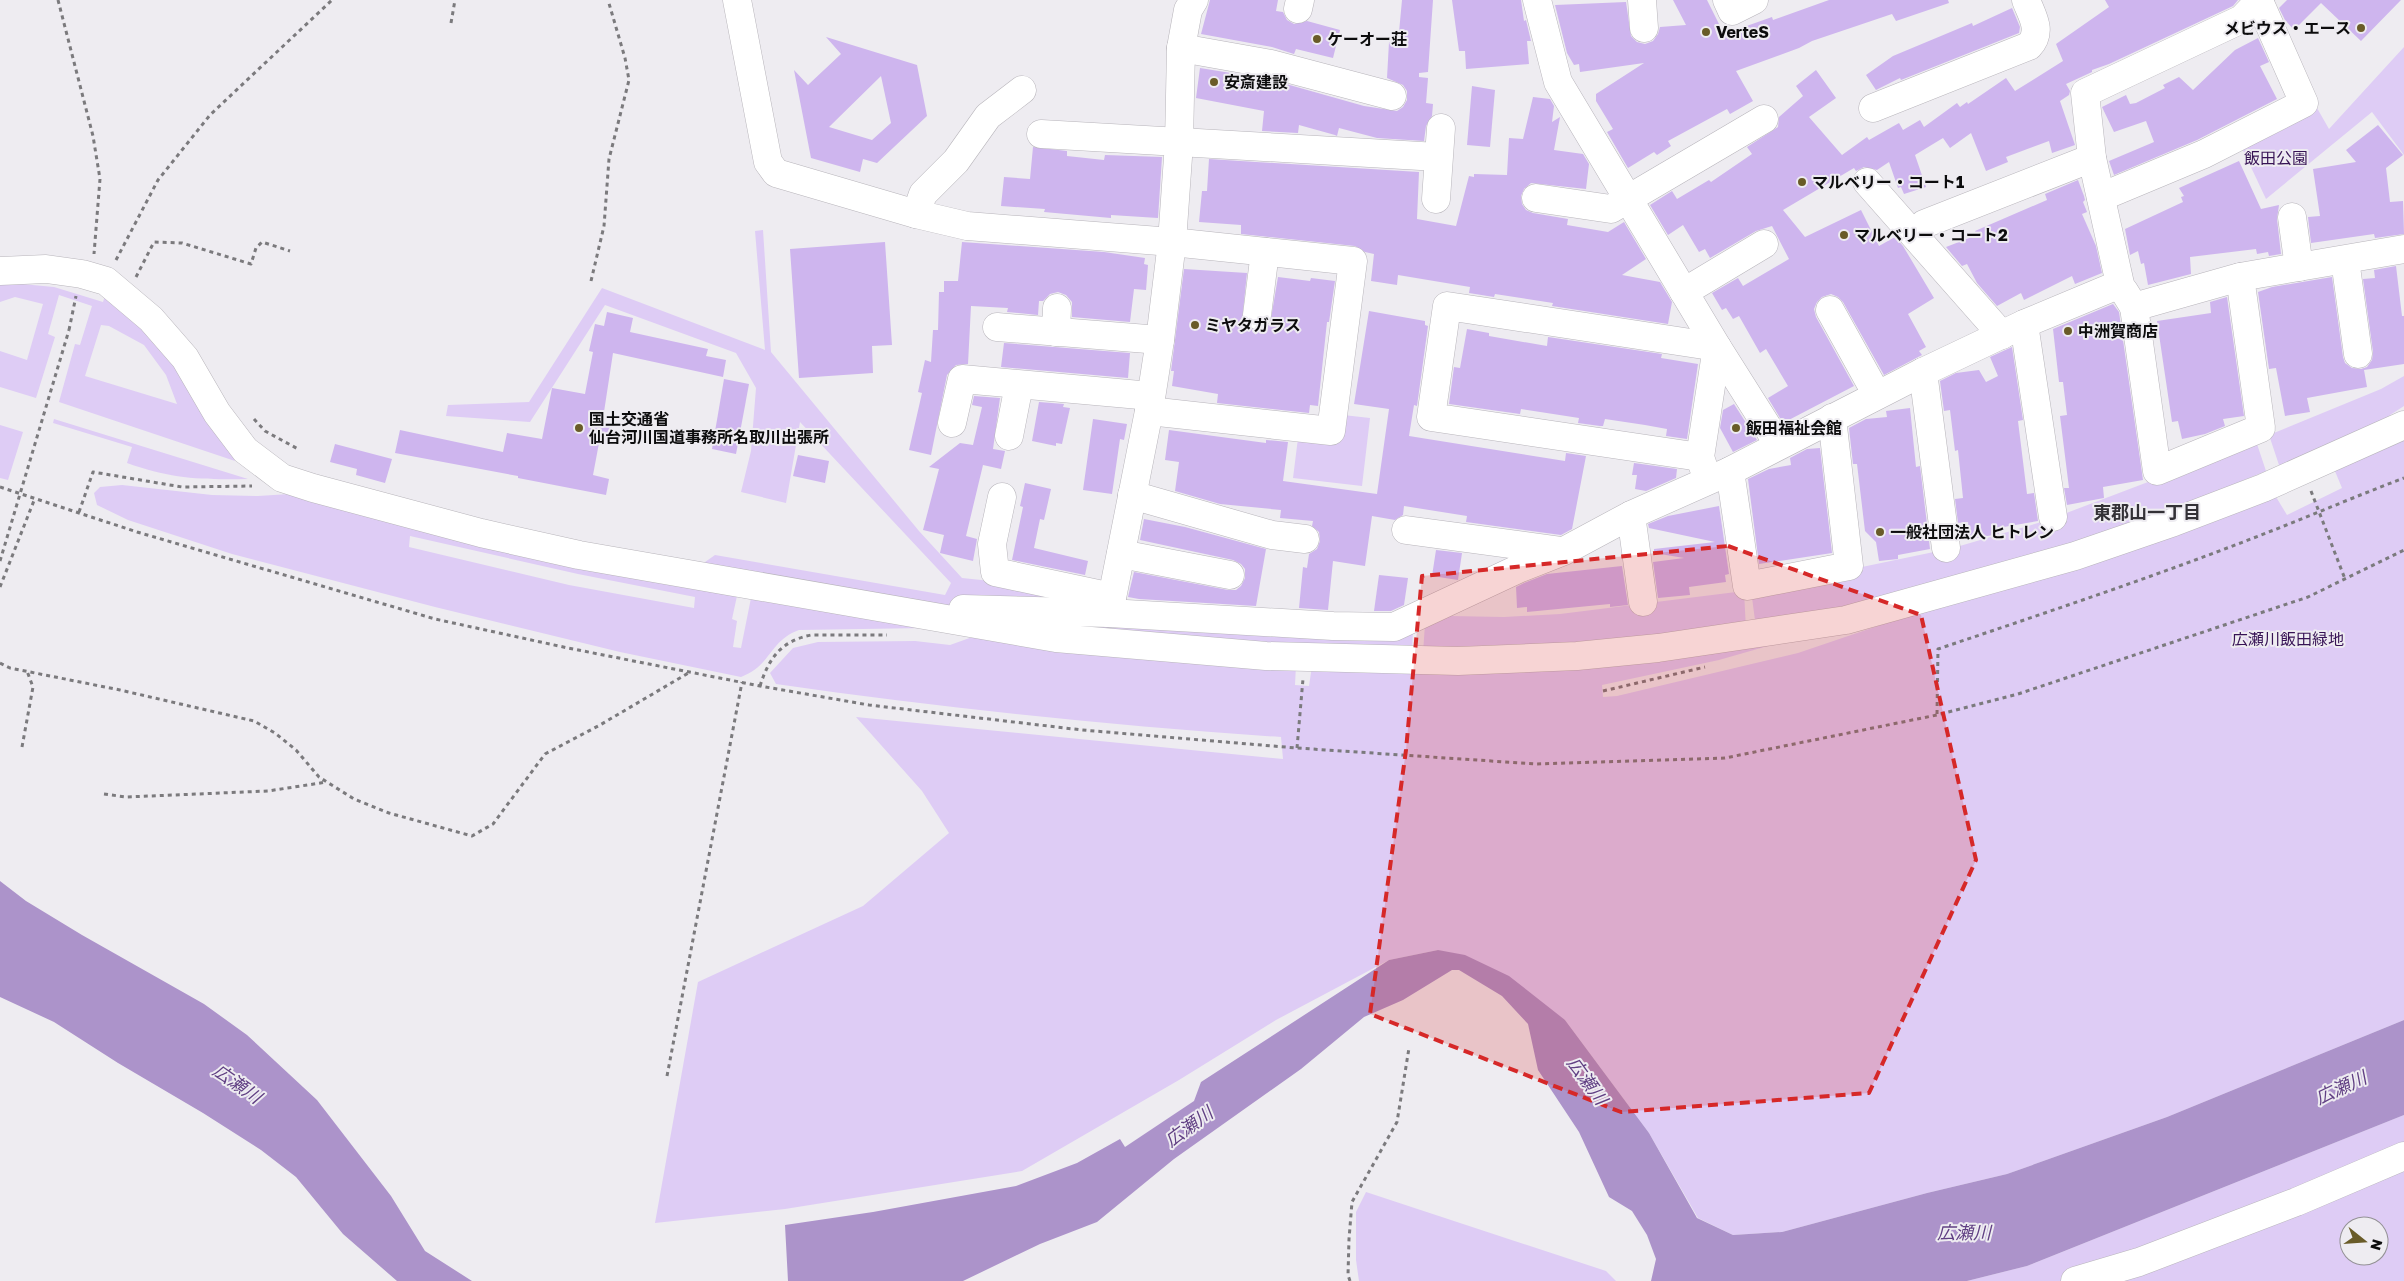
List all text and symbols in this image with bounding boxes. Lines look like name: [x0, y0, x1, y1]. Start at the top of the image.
place label: メビウス・エース: [2224, 18, 2351, 38]
place label: VerteS: [1716, 22, 1769, 42]
marker: メビウス・エース: [2355, 22, 2367, 34]
marker: VerteS: [1700, 26, 1712, 38]
place label: ケーオー荘: [1327, 29, 1407, 49]
marker: ケーオー荘: [1311, 33, 1323, 45]
place label: 安斎建設: [1224, 72, 1288, 92]
marker: 安斎建設: [1208, 76, 1220, 88]
park label: 飯田公園: [2244, 148, 2308, 168]
place label: マルベリー・コート1: [1812, 172, 1964, 192]
marker: マルベリー・コート1: [1796, 176, 1808, 188]
place label: マルベリー・コート2: [1854, 225, 2008, 245]
marker: マルベリー・コート2: [1838, 229, 1850, 241]
place label: ミヤタガラス: [1205, 315, 1301, 335]
marker: ミヤタガラス: [1189, 319, 1201, 331]
place label: 中洲賀商店: [2078, 321, 2158, 341]
marker: 中洲賀商店: [2062, 325, 2074, 337]
place label: 国土交通省 仙台河川国道事務所名取川出張所: [588, 409, 829, 447]
place label: 飯田福祉会館: [1745, 418, 1842, 438]
marker: 国土交通省 仙台河川国道事務所名取川出張所: [573, 422, 585, 434]
marker: 飯田福祉会館: [1730, 422, 1742, 434]
district label: 東郡山一丁目: [2093, 501, 2201, 523]
place label: 一般社団法人 ヒトレン: [1890, 522, 2054, 542]
marker: 一般社団法人 ヒトレン: [1874, 526, 1886, 538]
park label: 広瀬川飯田緑地: [2232, 629, 2344, 649]
water label: 広瀬川: [1563, 1052, 1614, 1110]
water label: 広瀬川: [209, 1059, 268, 1109]
water label: 広瀬川: [2311, 1065, 2372, 1108]
water label: 広瀬川: [1160, 1100, 1218, 1151]
north arrow: [2339, 1216, 2389, 1266]
water label: 広瀬川: [1937, 1221, 1993, 1243]
text: N: [2367, 1237, 2387, 1253]

